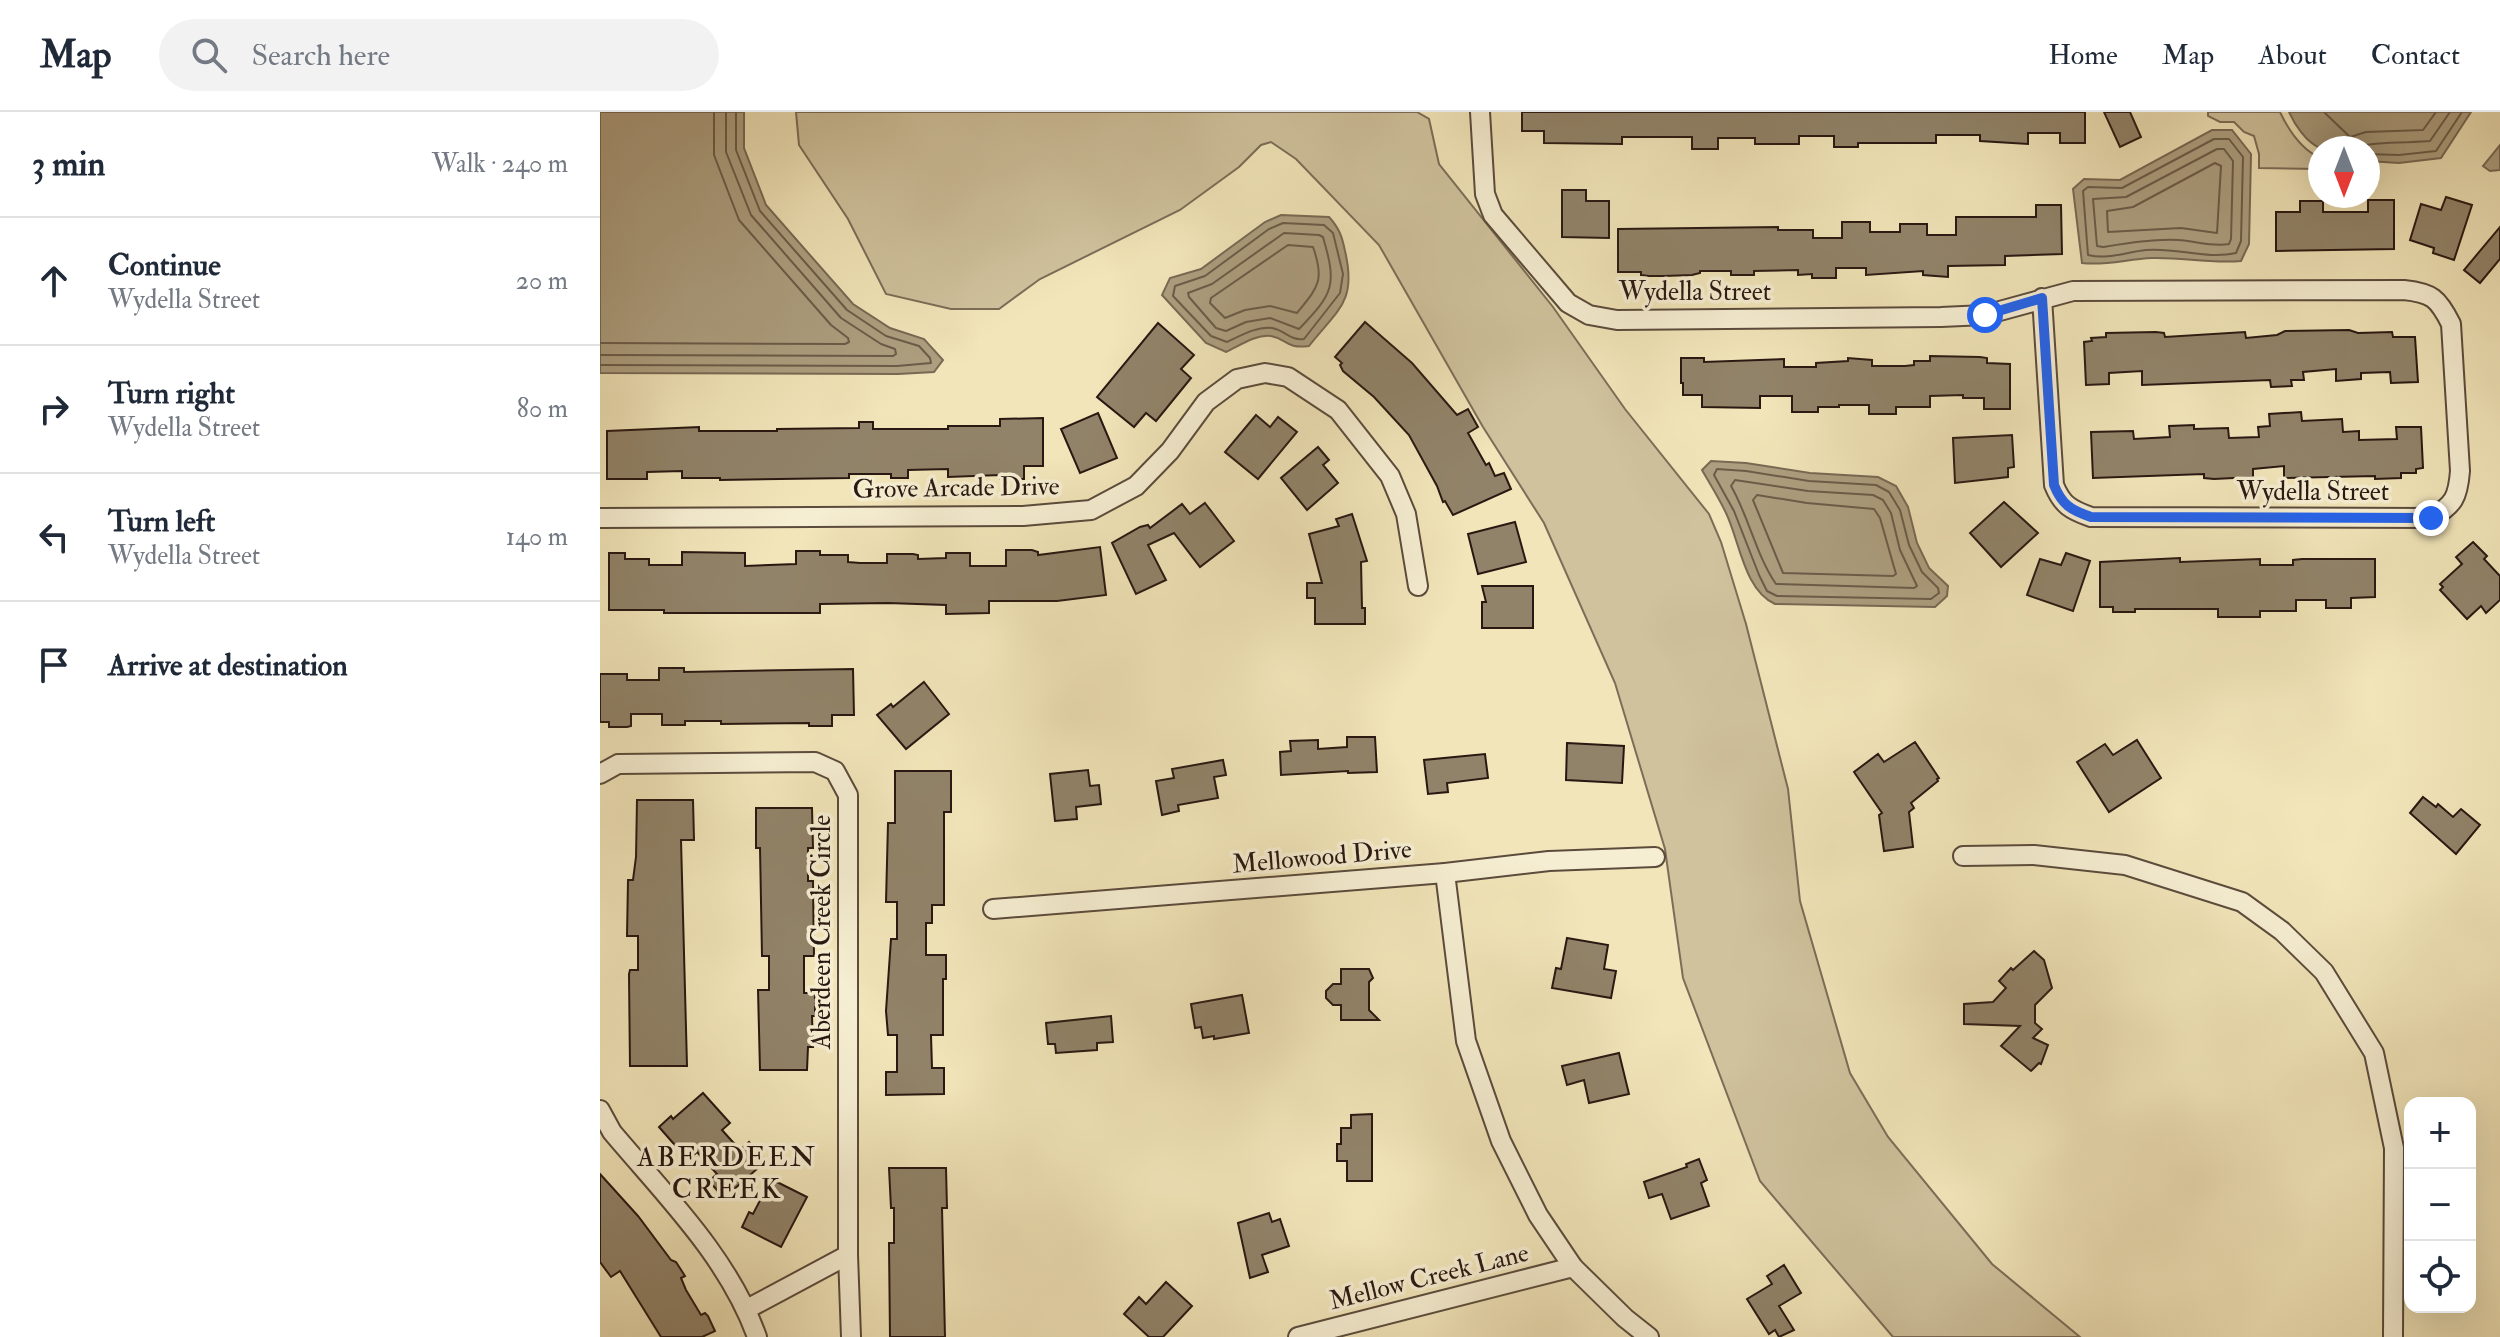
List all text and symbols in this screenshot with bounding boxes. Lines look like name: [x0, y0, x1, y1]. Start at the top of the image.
search box: [159, 19, 719, 91]
text: Map: [40, 31, 111, 79]
icon: search: [187, 33, 231, 77]
text: Search here: [251, 37, 390, 74]
text: Home: [2048, 38, 2118, 73]
text: Map: [2162, 38, 2214, 73]
text: About: [2258, 38, 2327, 73]
text: Contact: [2371, 38, 2460, 73]
north arrow: [2308, 136, 2380, 208]
text: 3 min: [32, 143, 105, 186]
text: Walk · 240 m: [432, 148, 568, 180]
text: Continue: [108, 247, 221, 284]
icon: ahead: [32, 259, 76, 303]
text: 20 m: [516, 265, 568, 297]
street label: Wydella Street: [1618, 276, 1771, 308]
text: Wydella Street: [108, 284, 260, 316]
route start: [1967, 297, 2003, 333]
text: Turn right: [108, 375, 235, 412]
icon: right: [32, 387, 76, 431]
text: 80 m: [517, 393, 568, 425]
text: Wydella Street: [108, 412, 260, 444]
street label: Grove Arcade Drive: [852, 470, 1060, 506]
street label: Wydella Street: [2236, 476, 2389, 508]
route end: [2413, 500, 2449, 536]
text: Turn left: [108, 503, 215, 540]
icon: left: [32, 515, 76, 559]
text: 140 m: [506, 521, 568, 553]
text: Wydella Street: [108, 540, 260, 572]
icon: arrive: [32, 643, 76, 687]
text: Arrive at destination: [108, 647, 348, 684]
street label: Aberdeen Creek Circle: [806, 815, 838, 1050]
street label: Mellowood Drive: [1231, 833, 1413, 881]
map controls: [2404, 1097, 2476, 1313]
button: +: [2404, 1097, 2476, 1169]
district label: ABERDEEN CREEK: [636, 1140, 817, 1207]
button: −: [2404, 1169, 2476, 1241]
street label: Mellow Creek Lane: [1326, 1237, 1532, 1317]
button: locate: [2404, 1241, 2476, 1313]

